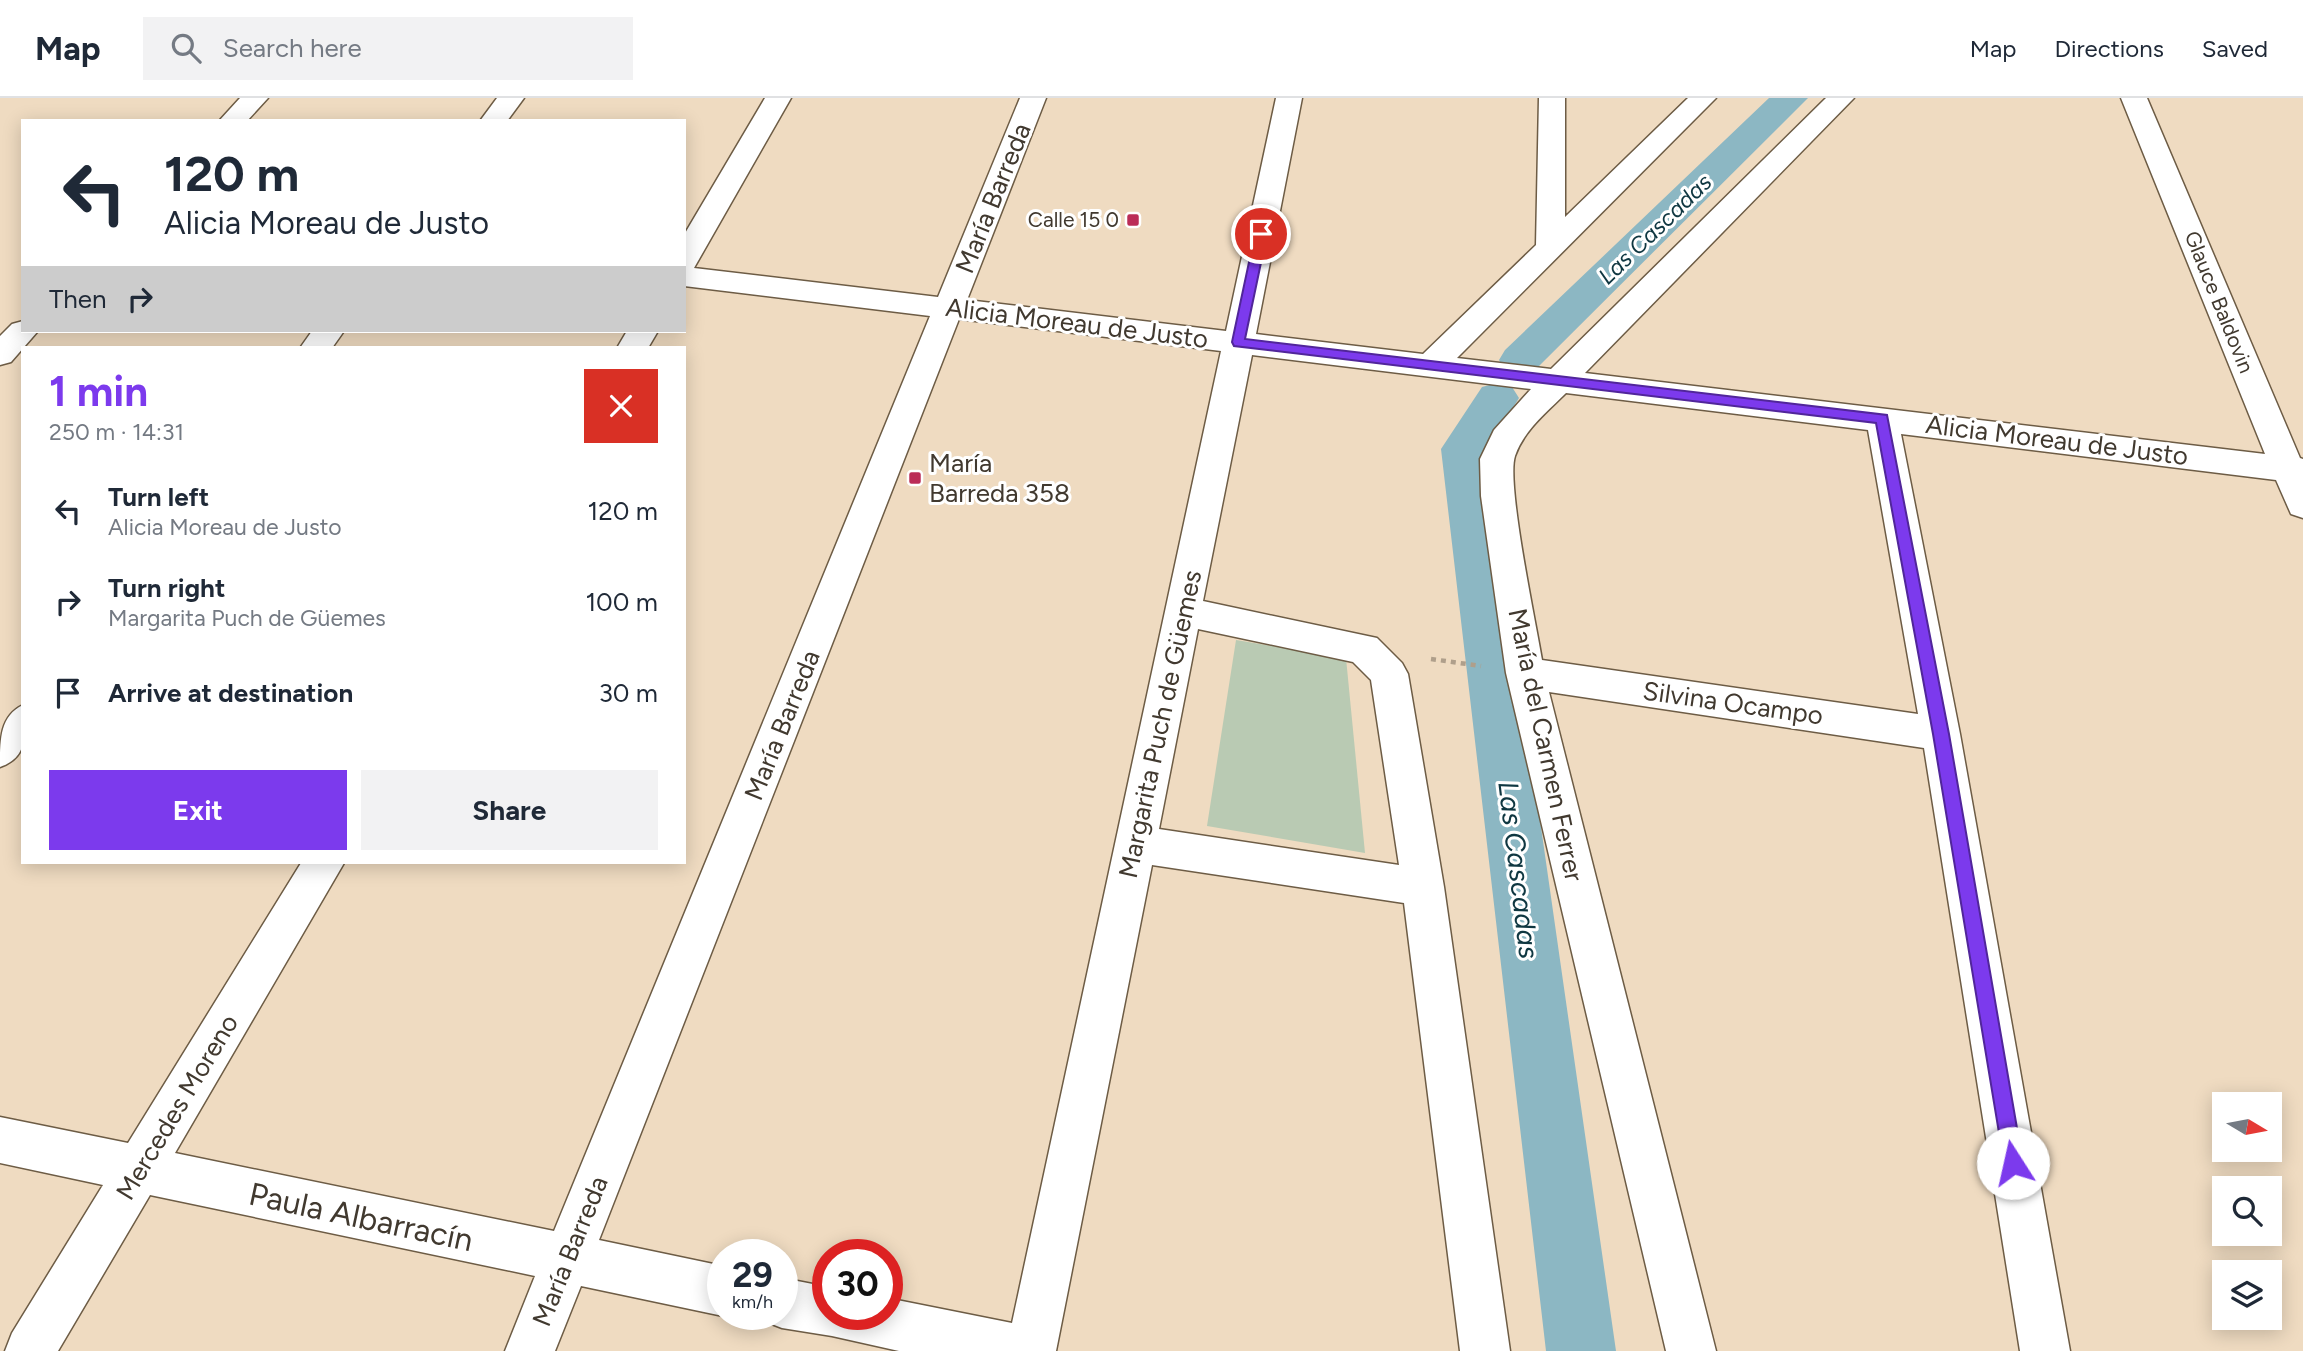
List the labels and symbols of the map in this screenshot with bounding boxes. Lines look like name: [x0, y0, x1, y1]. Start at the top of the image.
street label: María Barreda: [948, 118, 1038, 278]
water label: Las Cascadas: [1593, 168, 1718, 290]
pin: [1231, 204, 1291, 264]
place label: Calle 15 0: [1028, 207, 1119, 232]
marker: Calle 15 0: [1125, 212, 1141, 228]
street label: Glauce Baldovin: [2180, 227, 2259, 376]
street label: Alicia Moreau de Justo: [944, 291, 1210, 355]
street label: Alicia Moreau de Justo: [1924, 408, 2190, 472]
place label: María Barreda 358: [929, 447, 1070, 509]
marker: María Barreda 358: [907, 470, 923, 486]
street label: Margarita Puch de Güemes: [1112, 567, 1208, 881]
street label: María del Carmen Ferrer: [1501, 606, 1591, 885]
street label: María Barreda: [737, 645, 827, 805]
street label: Silvina Ocampo: [1641, 675, 1825, 731]
water label: Las Cascadas: [1491, 779, 1547, 961]
street label: Mercedes Moreno: [109, 1008, 245, 1206]
north arrow: [2212, 1092, 2282, 1162]
position arrow: [1976, 1126, 2050, 1200]
street label: María Barreda: [525, 1171, 615, 1331]
street label: Paula Albarracín: [246, 1175, 476, 1259]
speed limit sign: 30: [812, 1239, 903, 1330]

